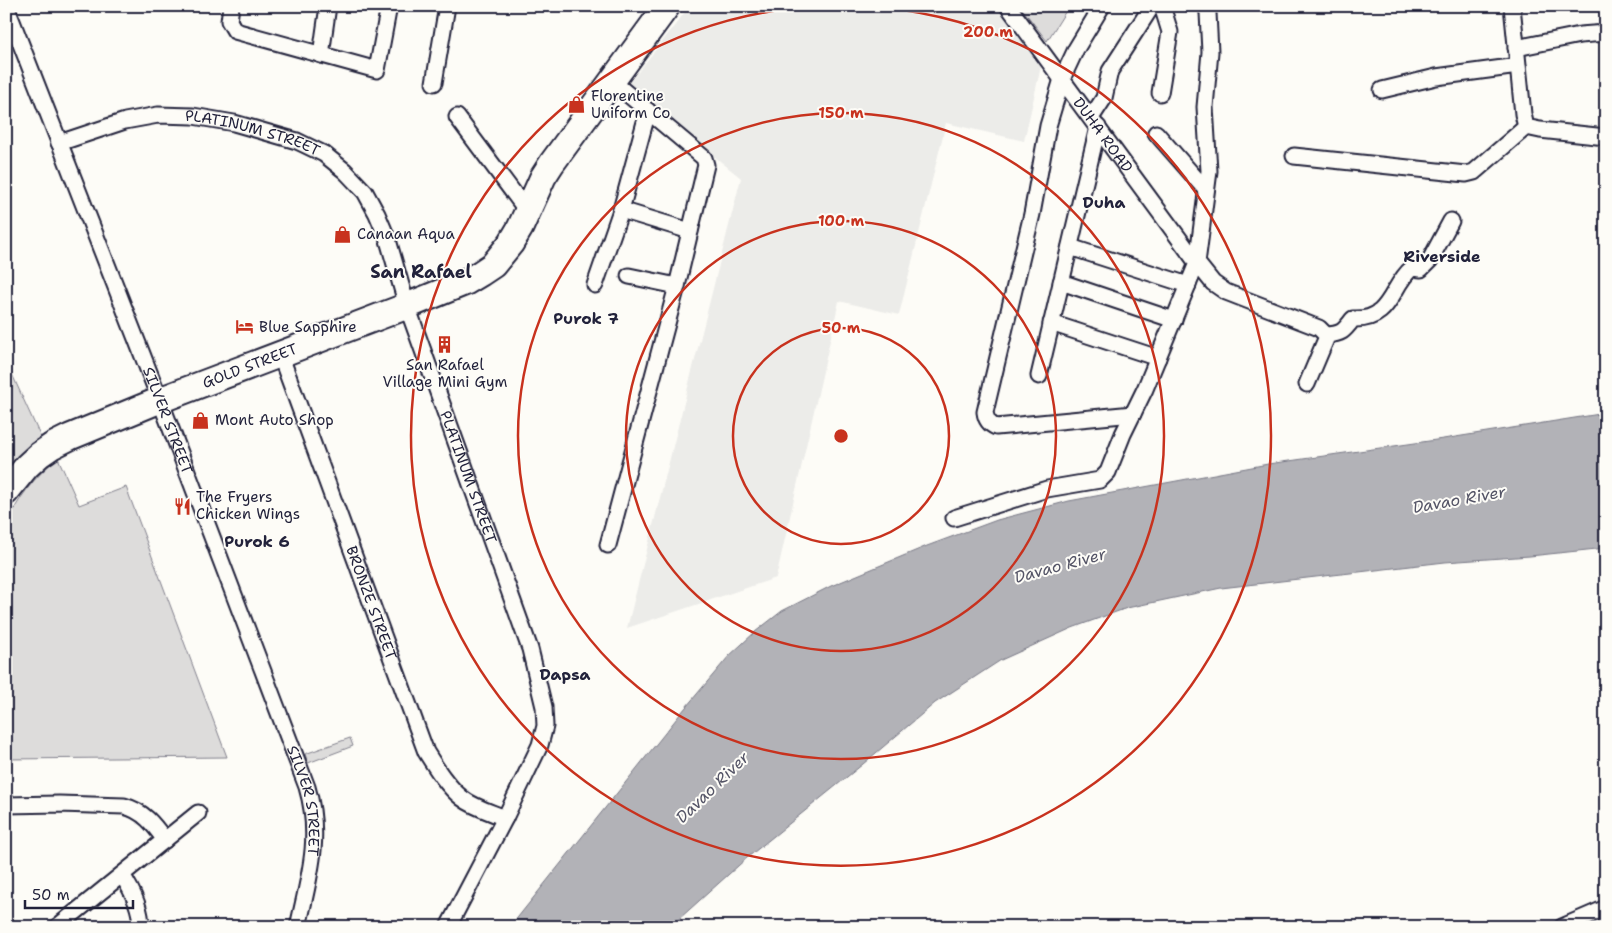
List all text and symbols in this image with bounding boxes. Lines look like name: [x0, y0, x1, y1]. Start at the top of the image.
text: 200 m: [963, 22, 1013, 42]
place label: Florentine Uniform Co: [591, 86, 670, 123]
street label: DUHA ROAD: [1068, 93, 1137, 177]
shop icon: Florentine Uniform Co: [567, 95, 587, 115]
text: 150 m: [818, 103, 864, 123]
street label: PLATINUM STREET: [185, 106, 323, 161]
district label: Duha: [1083, 192, 1125, 213]
text: 100 m: [818, 211, 864, 231]
shop icon: Canaan Aqua: [333, 224, 353, 244]
place label: Canaan Aqua: [357, 224, 456, 244]
district label: Riverside: [1403, 246, 1481, 267]
district label: San Rafael: [370, 260, 472, 284]
district label: Purok 7: [553, 308, 619, 329]
hotel icon: Blue Sapphire: [235, 317, 255, 337]
place label: Blue Sapphire: [259, 317, 357, 337]
text: 50 m: [822, 318, 861, 338]
building icon: San Rafael Village Mini Gym: [435, 334, 455, 354]
street label: GOLD STREET: [199, 339, 300, 393]
place label: San Rafael Village Mini Gym: [383, 355, 507, 392]
street label: SILVER STREET: [138, 364, 197, 477]
street label: PLATINUM STREET: [435, 408, 501, 546]
shop icon: Mont Auto Shop: [191, 410, 211, 430]
place label: Mont Auto Shop: [215, 410, 334, 430]
centre of rings: [832, 427, 850, 445]
water label: Davao River: [1411, 481, 1508, 518]
place label: The Fryers Chicken Wings: [196, 487, 300, 524]
restaurant icon: The Fryers Chicken Wings: [172, 496, 192, 516]
district label: Purok 6: [224, 531, 290, 552]
street label: BRONZE STREET: [341, 543, 401, 663]
water label: Davao River: [1012, 543, 1109, 588]
district label: Dapsa: [540, 664, 591, 685]
street label: SILVER STREET: [282, 743, 324, 857]
water label: Davao River: [671, 747, 754, 828]
scale bar: [25, 878, 132, 910]
text: 50 m: [32, 885, 70, 905]

